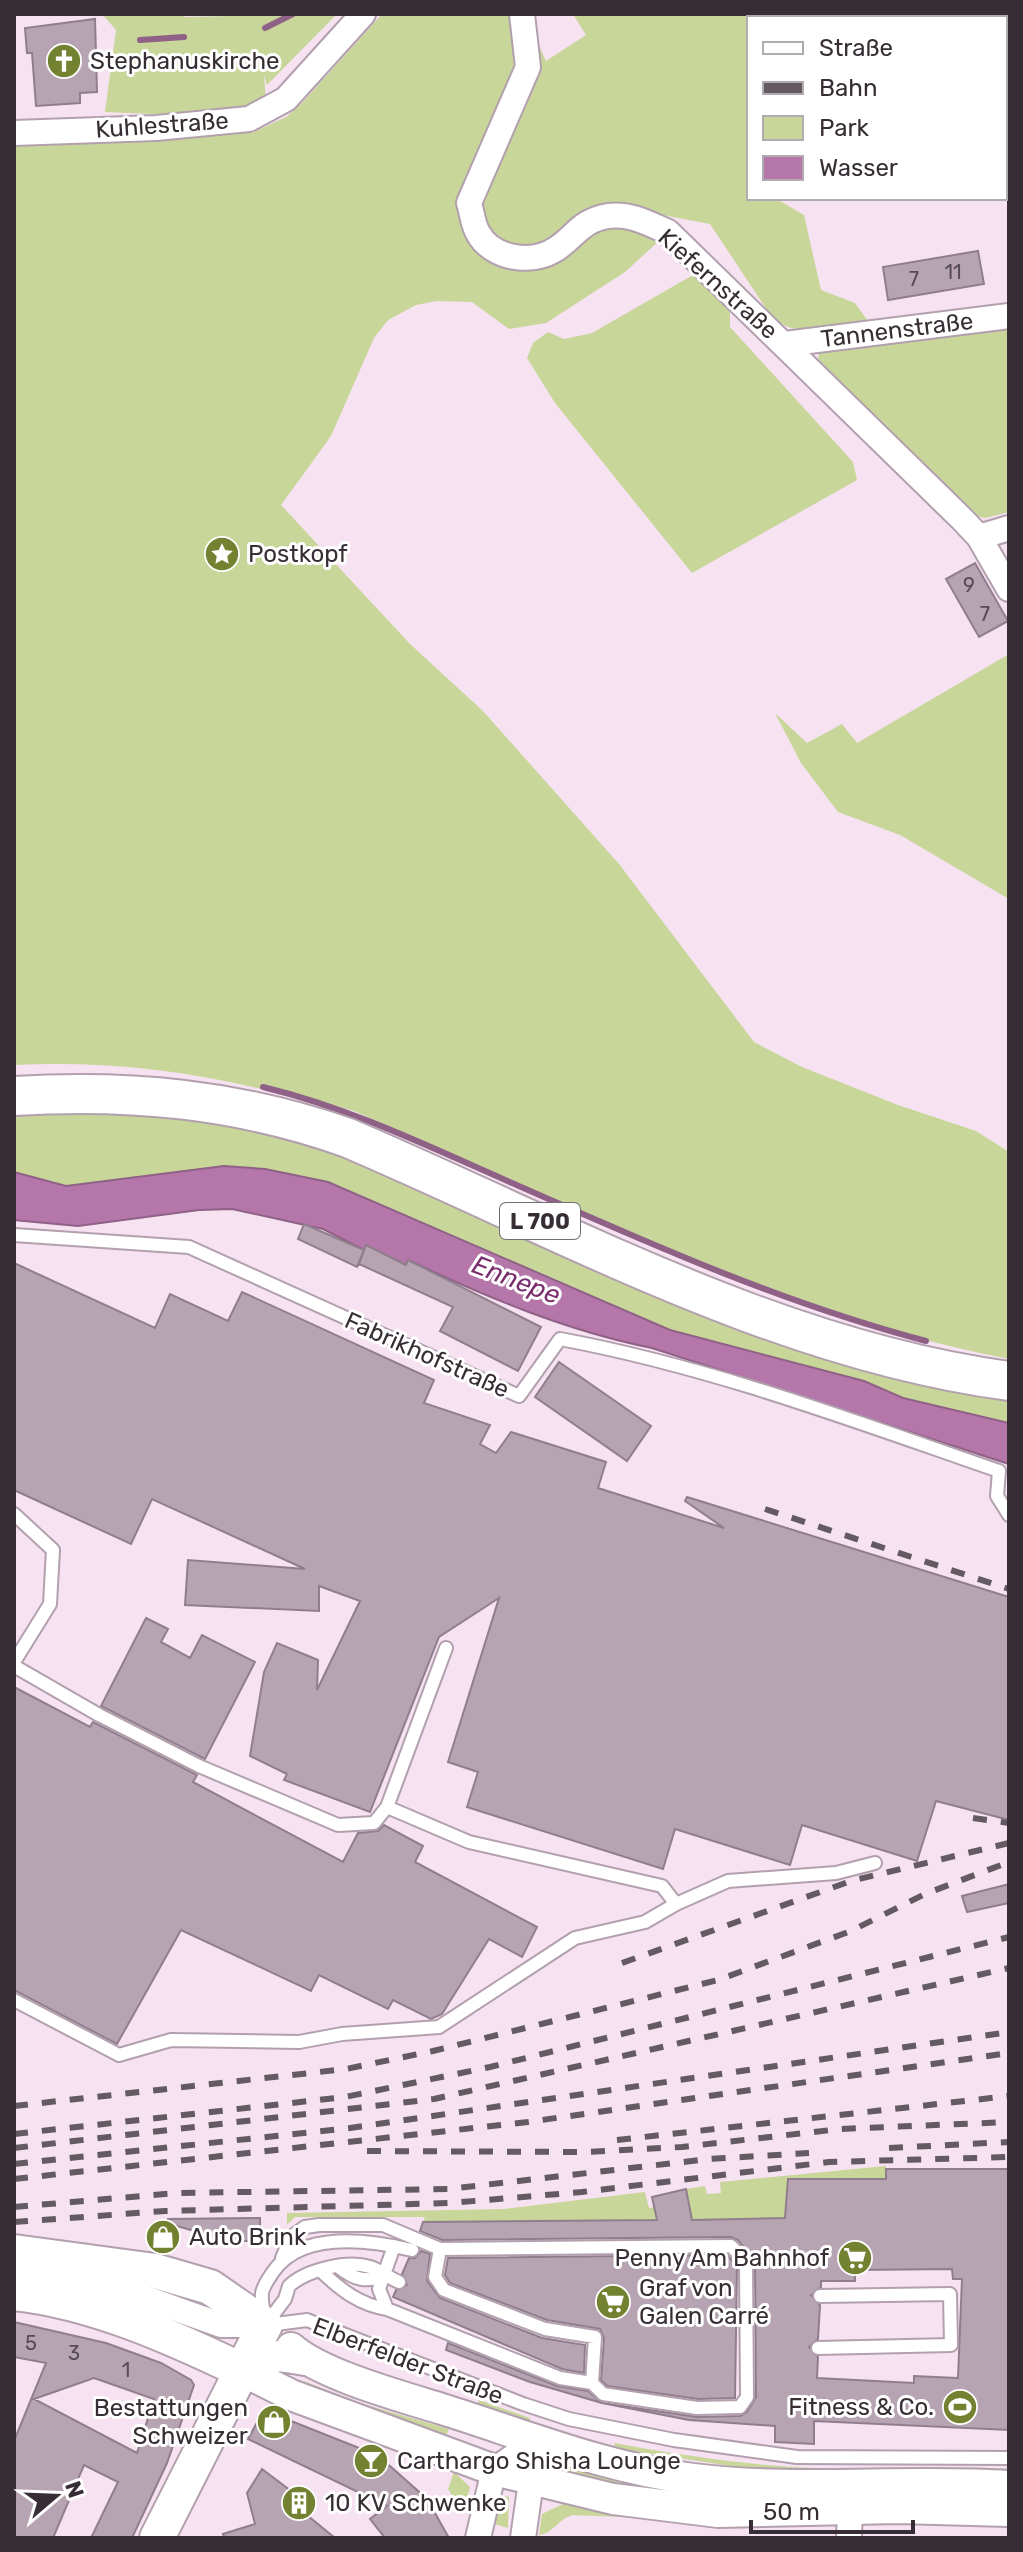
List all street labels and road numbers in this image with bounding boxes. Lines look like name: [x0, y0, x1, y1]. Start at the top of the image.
street label: Kuhlestraße: [94, 106, 230, 144]
street label: Kiefernstraße: [653, 223, 783, 345]
street label: Tannenstraße: [819, 307, 975, 353]
road number: L 700: [500, 1203, 580, 1239]
street label: Fabrikhofstraße: [340, 1306, 514, 1404]
street label: Elberfelder Straße: [309, 2312, 507, 2410]

